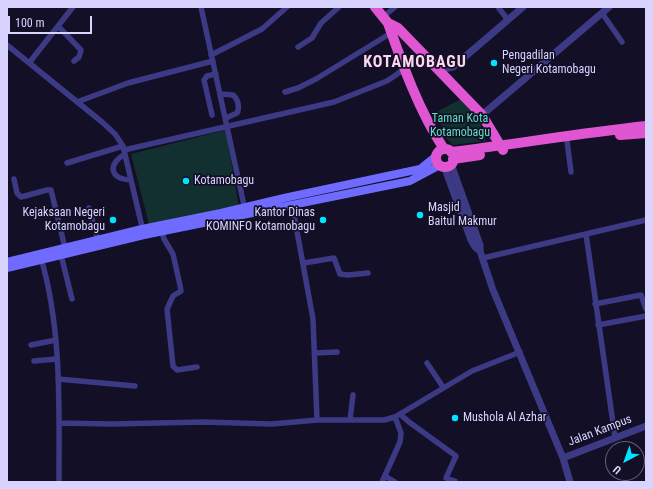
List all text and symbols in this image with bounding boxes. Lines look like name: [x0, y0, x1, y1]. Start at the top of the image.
scale bar: [10, 8, 94, 34]
text: 100 m: [15, 16, 45, 30]
place label: Pengadilan Negeri Kotamobagu: [502, 49, 596, 77]
district label: KOTAMOBAGU: [363, 53, 467, 73]
marker: Pengadilan Negeri Kotamobagu: [489, 58, 499, 68]
park label: Taman Kota Kotamobagu: [430, 112, 490, 140]
place label: Kotamobagu: [194, 174, 254, 188]
marker: Kotamobagu: [181, 176, 191, 186]
place label: Masjid Baitul Makmur: [428, 201, 497, 229]
place label: Kejaksaan Negeri Kotamobagu: [23, 206, 105, 234]
place label: Kantor Dinas KOMINFO Kotamobagu: [206, 206, 315, 234]
marker: Masjid Baitul Makmur: [415, 210, 425, 220]
marker: Kejaksaan Negeri Kotamobagu: [108, 215, 118, 225]
marker: Kantor Dinas KOMINFO Kotamobagu: [318, 215, 328, 225]
place label: Mushola Al Azhar: [463, 411, 546, 425]
street label: Jalan Kampus: [566, 412, 634, 450]
marker: Mushola Al Azhar: [450, 413, 460, 423]
north arrow: [605, 441, 645, 481]
text: U: [611, 463, 624, 477]

